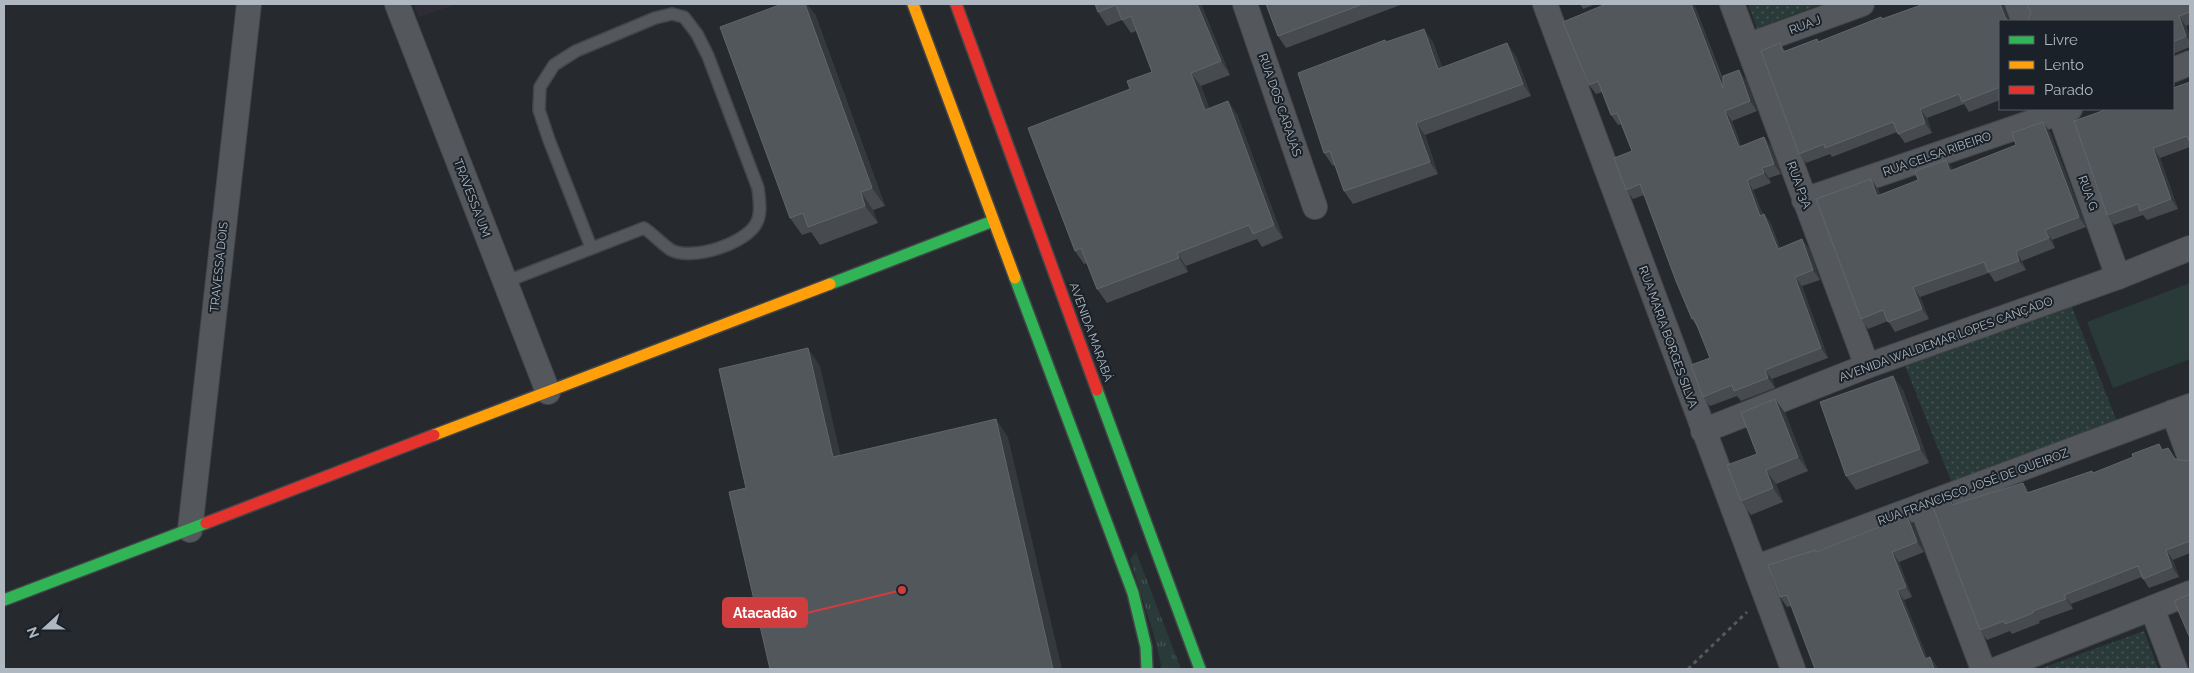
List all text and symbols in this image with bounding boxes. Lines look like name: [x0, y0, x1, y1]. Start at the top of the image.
street label: RUA J: [1787, 13, 1823, 37]
legend: [1999, 20, 2174, 110]
text: Livre: [2044, 31, 2078, 49]
street label: RUA DOS CARAJÁS: [1256, 52, 1304, 158]
text: Lento: [2044, 56, 2084, 74]
text: Parado: [2044, 81, 2093, 99]
street label: RUA CELSA RIBEIRO: [1881, 129, 1993, 179]
street label: TRAVESSA UM: [451, 157, 493, 239]
street label: RUA P3A: [1784, 159, 1814, 211]
street label: RUA G: [2075, 174, 2101, 212]
street label: TRAVESSA DOIS: [207, 221, 231, 313]
street label: RUA MARIA BORGES SILVA: [1636, 264, 1700, 410]
street label: AVENIDA MARABÁ: [1067, 280, 1115, 384]
street label: AVENIDA WALDEMAR LOPES CANÇADO: [1837, 294, 2055, 384]
street label: RUA FRANCISCO JOSÉ DE QUEIROZ: [1876, 446, 2071, 528]
callout: Atacadão: [723, 598, 807, 627]
north arrow: [20, 603, 70, 653]
text: Atacadão: [733, 605, 797, 621]
text: N: [23, 625, 42, 641]

